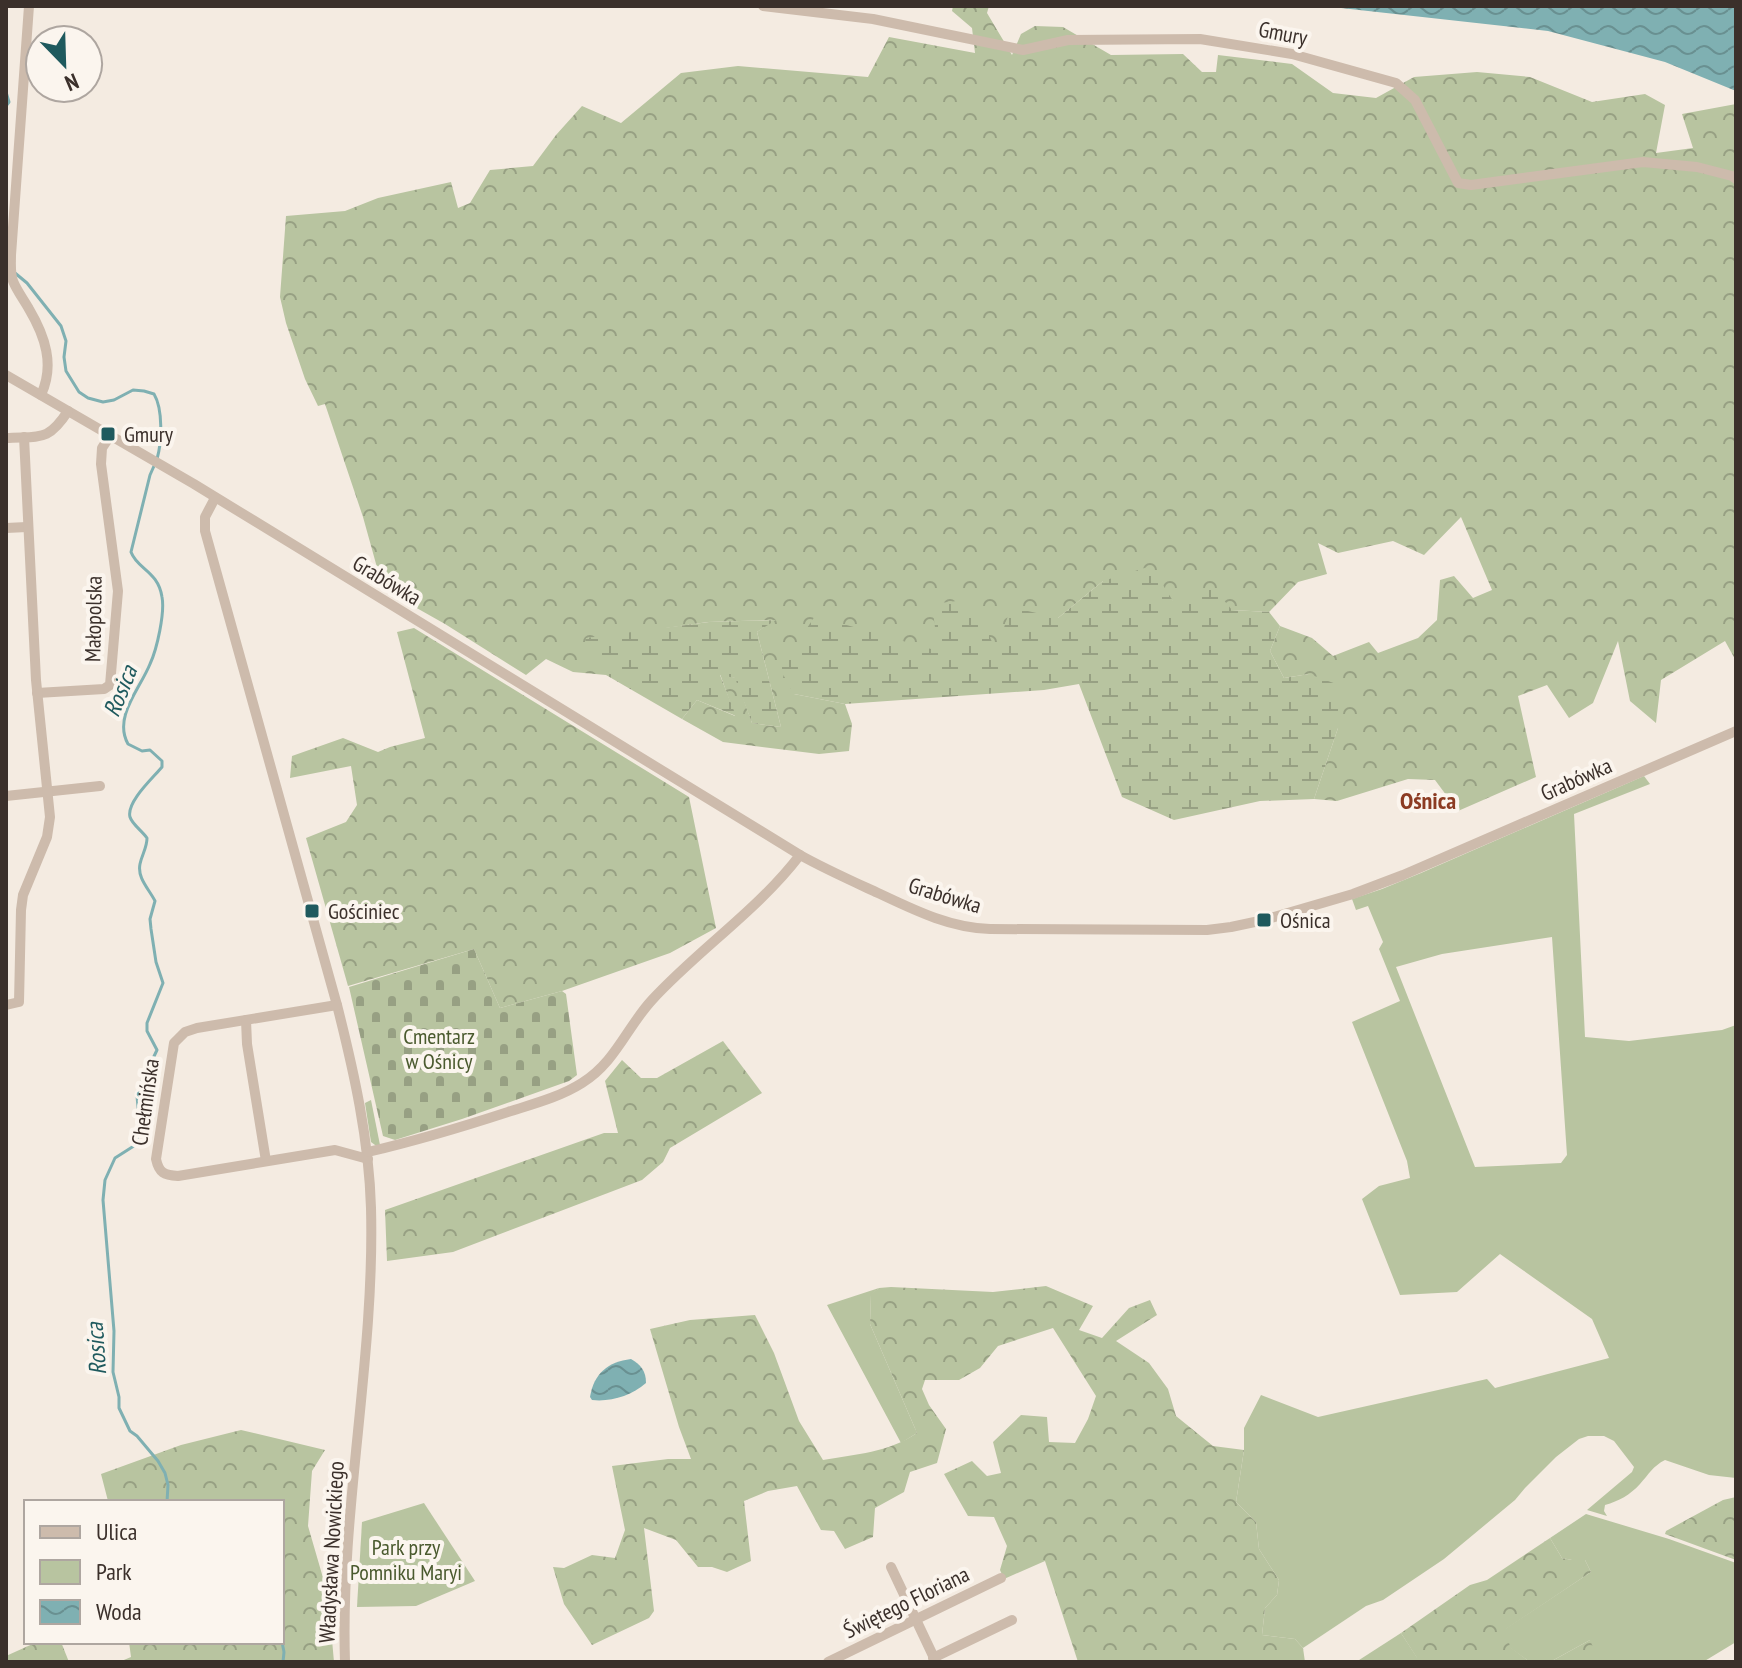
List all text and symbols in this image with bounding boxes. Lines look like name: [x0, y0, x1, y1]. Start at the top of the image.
street label: Gmury: [1256, 15, 1310, 52]
north arrow: [24, 24, 104, 104]
text: N: [61, 67, 83, 98]
place label: Gmury: [124, 420, 174, 448]
marker: Gmury: [99, 425, 117, 443]
street label: Grabówka: [348, 549, 426, 611]
street label: Małopolska: [78, 576, 108, 662]
water label: Rosica: [96, 660, 145, 721]
street label: Grabówka: [1536, 751, 1616, 807]
district label: Ośnica: [1400, 785, 1456, 816]
street label: Grabówka: [905, 871, 985, 919]
place label: Gościniec: [328, 897, 400, 925]
marker: Gościniec: [303, 902, 321, 920]
place label: Ośnica: [1280, 906, 1331, 934]
marker: Ośnica: [1255, 911, 1273, 929]
park label: Cmentarz w Ośnicy: [403, 1022, 475, 1075]
street label: Chełmińska: [125, 1057, 165, 1147]
water label: Rosica: [79, 1320, 113, 1376]
street label: Władysława Nowickiego: [312, 1460, 350, 1644]
legend: [24, 1500, 284, 1644]
text: Ulica: [96, 1516, 137, 1547]
park label: Park przy Pomniku Maryi: [350, 1533, 462, 1586]
text: Park: [96, 1556, 132, 1587]
street label: Świętego Floriana: [839, 1560, 973, 1644]
text: Woda: [96, 1596, 142, 1627]

